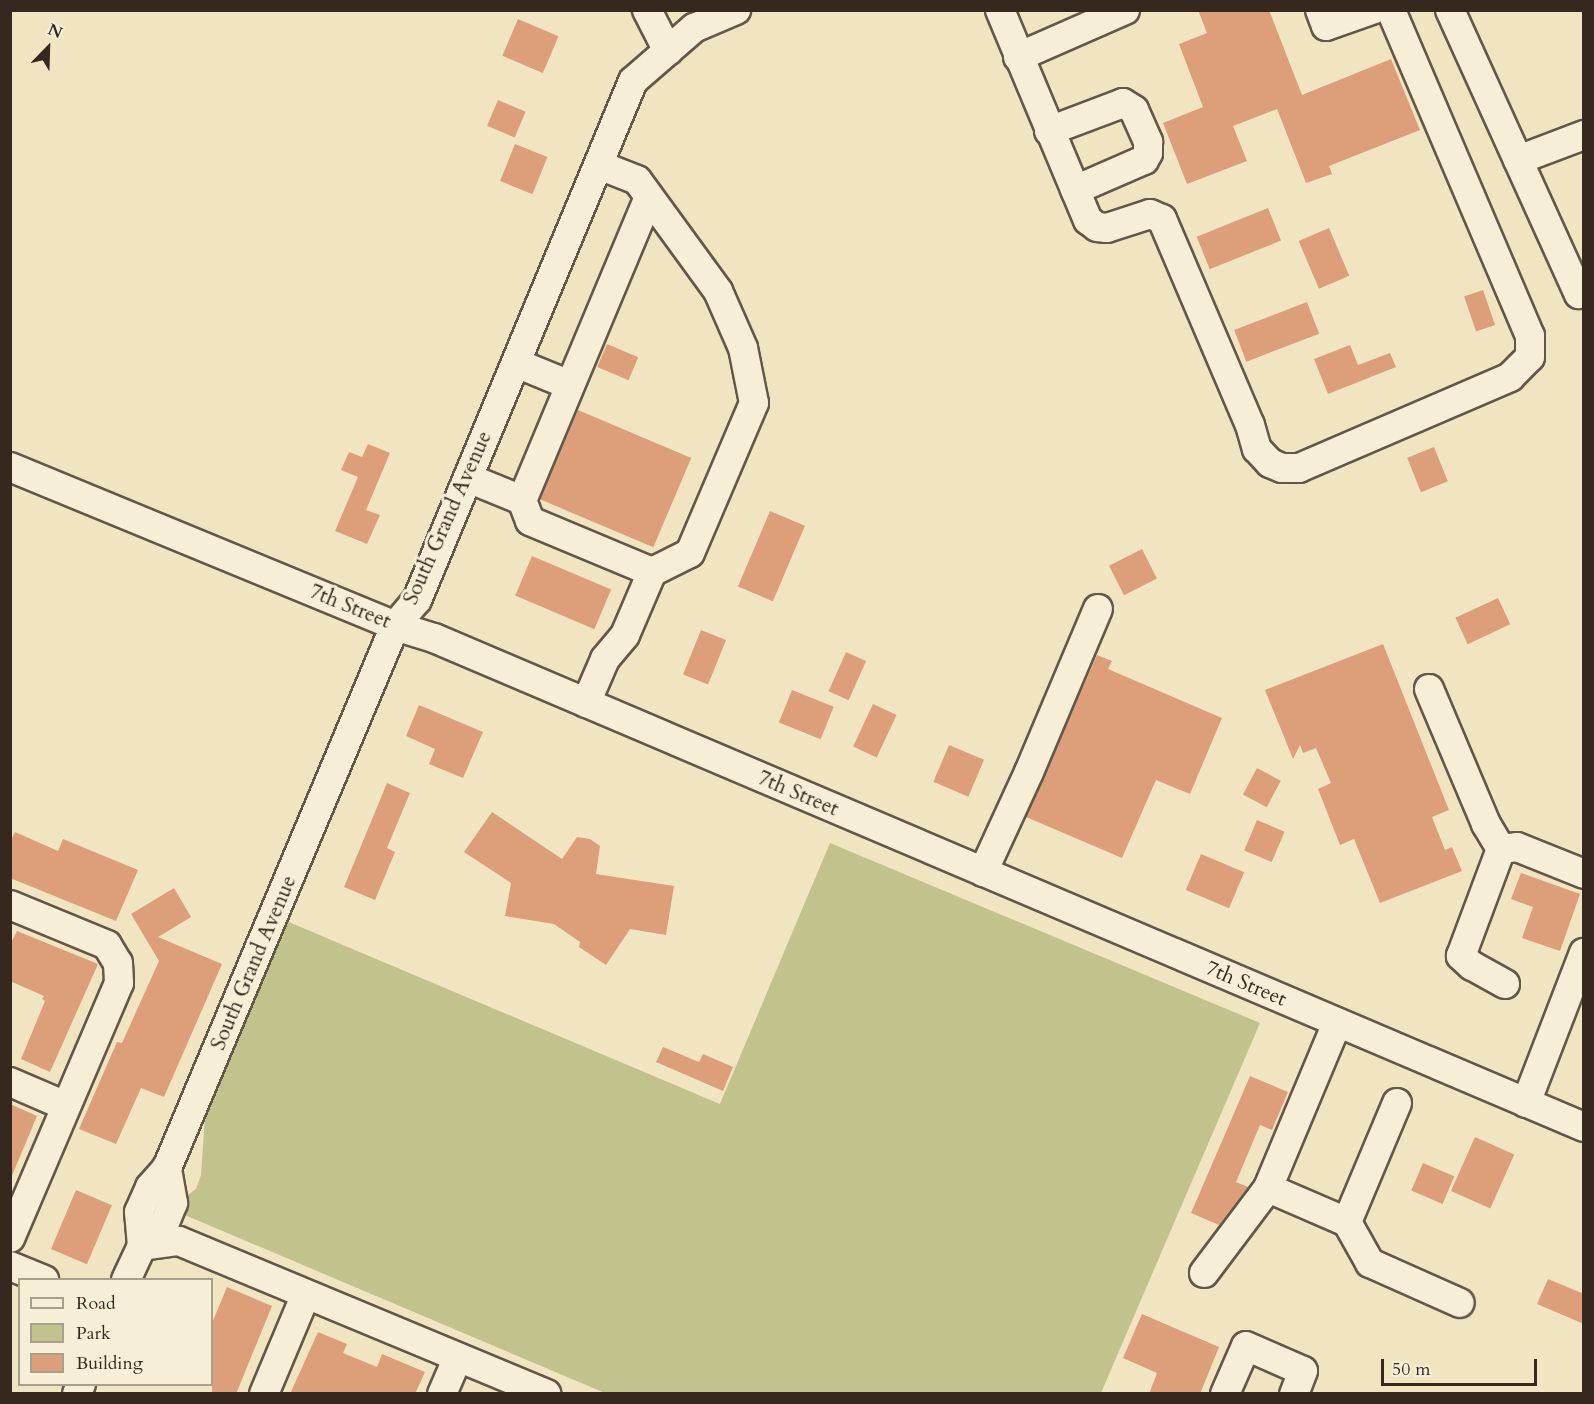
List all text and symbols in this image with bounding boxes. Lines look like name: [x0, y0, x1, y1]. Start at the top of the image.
north arrow: [18, 18, 78, 78]
text: N: [44, 19, 66, 44]
street label: South Grand Avenue: [398, 427, 498, 609]
street label: 7th Street: [306, 579, 394, 635]
street label: 7th Street: [754, 766, 842, 822]
street label: South Grand Avenue: [206, 872, 302, 1054]
street label: 7th Street: [1202, 956, 1290, 1012]
legend: [18, 1278, 213, 1386]
text: Road: [76, 1291, 116, 1316]
text: Park: [76, 1321, 111, 1346]
scale bar: [1384, 1347, 1540, 1385]
text: Building: [76, 1351, 143, 1376]
text: 50 m: [1392, 1357, 1431, 1382]

